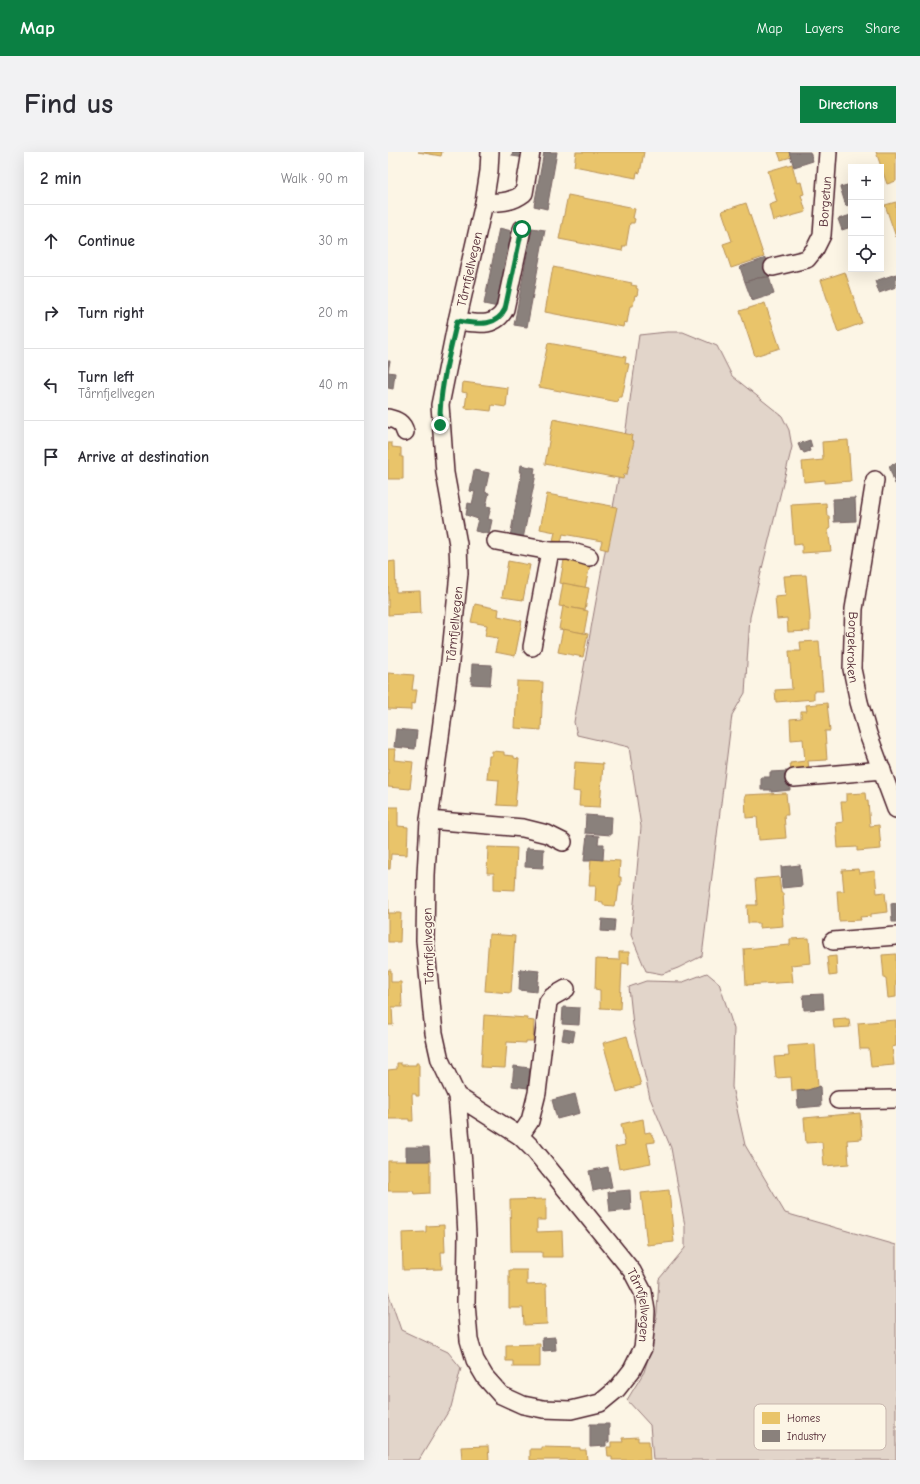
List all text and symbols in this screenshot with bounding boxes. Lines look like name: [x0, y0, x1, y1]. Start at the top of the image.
text: Map: [20, 17, 55, 39]
text: Map: [756, 20, 783, 37]
text: Layers: [805, 20, 843, 37]
text: Share: [865, 20, 900, 37]
button: Directions: [800, 86, 896, 123]
text: Find us: [24, 88, 113, 120]
map controls: [848, 164, 884, 272]
button: +: [848, 164, 884, 200]
text: 2 min: [40, 169, 81, 188]
text: Walk · 90 m: [281, 171, 348, 186]
street label: Borgetun: [815, 176, 834, 227]
button: −: [848, 200, 884, 236]
route start: [513, 220, 531, 238]
icon: ahead: [40, 230, 62, 252]
street label: Tårnfjellvegen: [453, 230, 485, 308]
text: Continue: [78, 232, 135, 250]
text: 30 m: [318, 233, 348, 248]
button: locate: [848, 236, 884, 272]
icon: right: [40, 302, 62, 324]
text: Turn right: [78, 304, 144, 322]
text: 20 m: [318, 305, 348, 320]
text: Turn left: [78, 368, 134, 386]
icon: left: [40, 374, 62, 396]
text: 40 m: [319, 377, 348, 392]
text: Tårnfjellvegen: [78, 386, 155, 401]
route end: [431, 416, 449, 434]
icon: arrive: [40, 446, 62, 468]
text: Arrive at destination: [78, 448, 209, 466]
street label: Tårnfjellvegen: [442, 585, 465, 663]
street label: Borgekroken: [844, 612, 862, 684]
street label: Tårnfjellvegen: [419, 907, 437, 985]
street label: Tårnfjellvegen: [624, 1265, 654, 1343]
legend: [754, 1404, 886, 1450]
text: Homes: [787, 1412, 820, 1425]
text: Industry: [787, 1430, 826, 1443]

